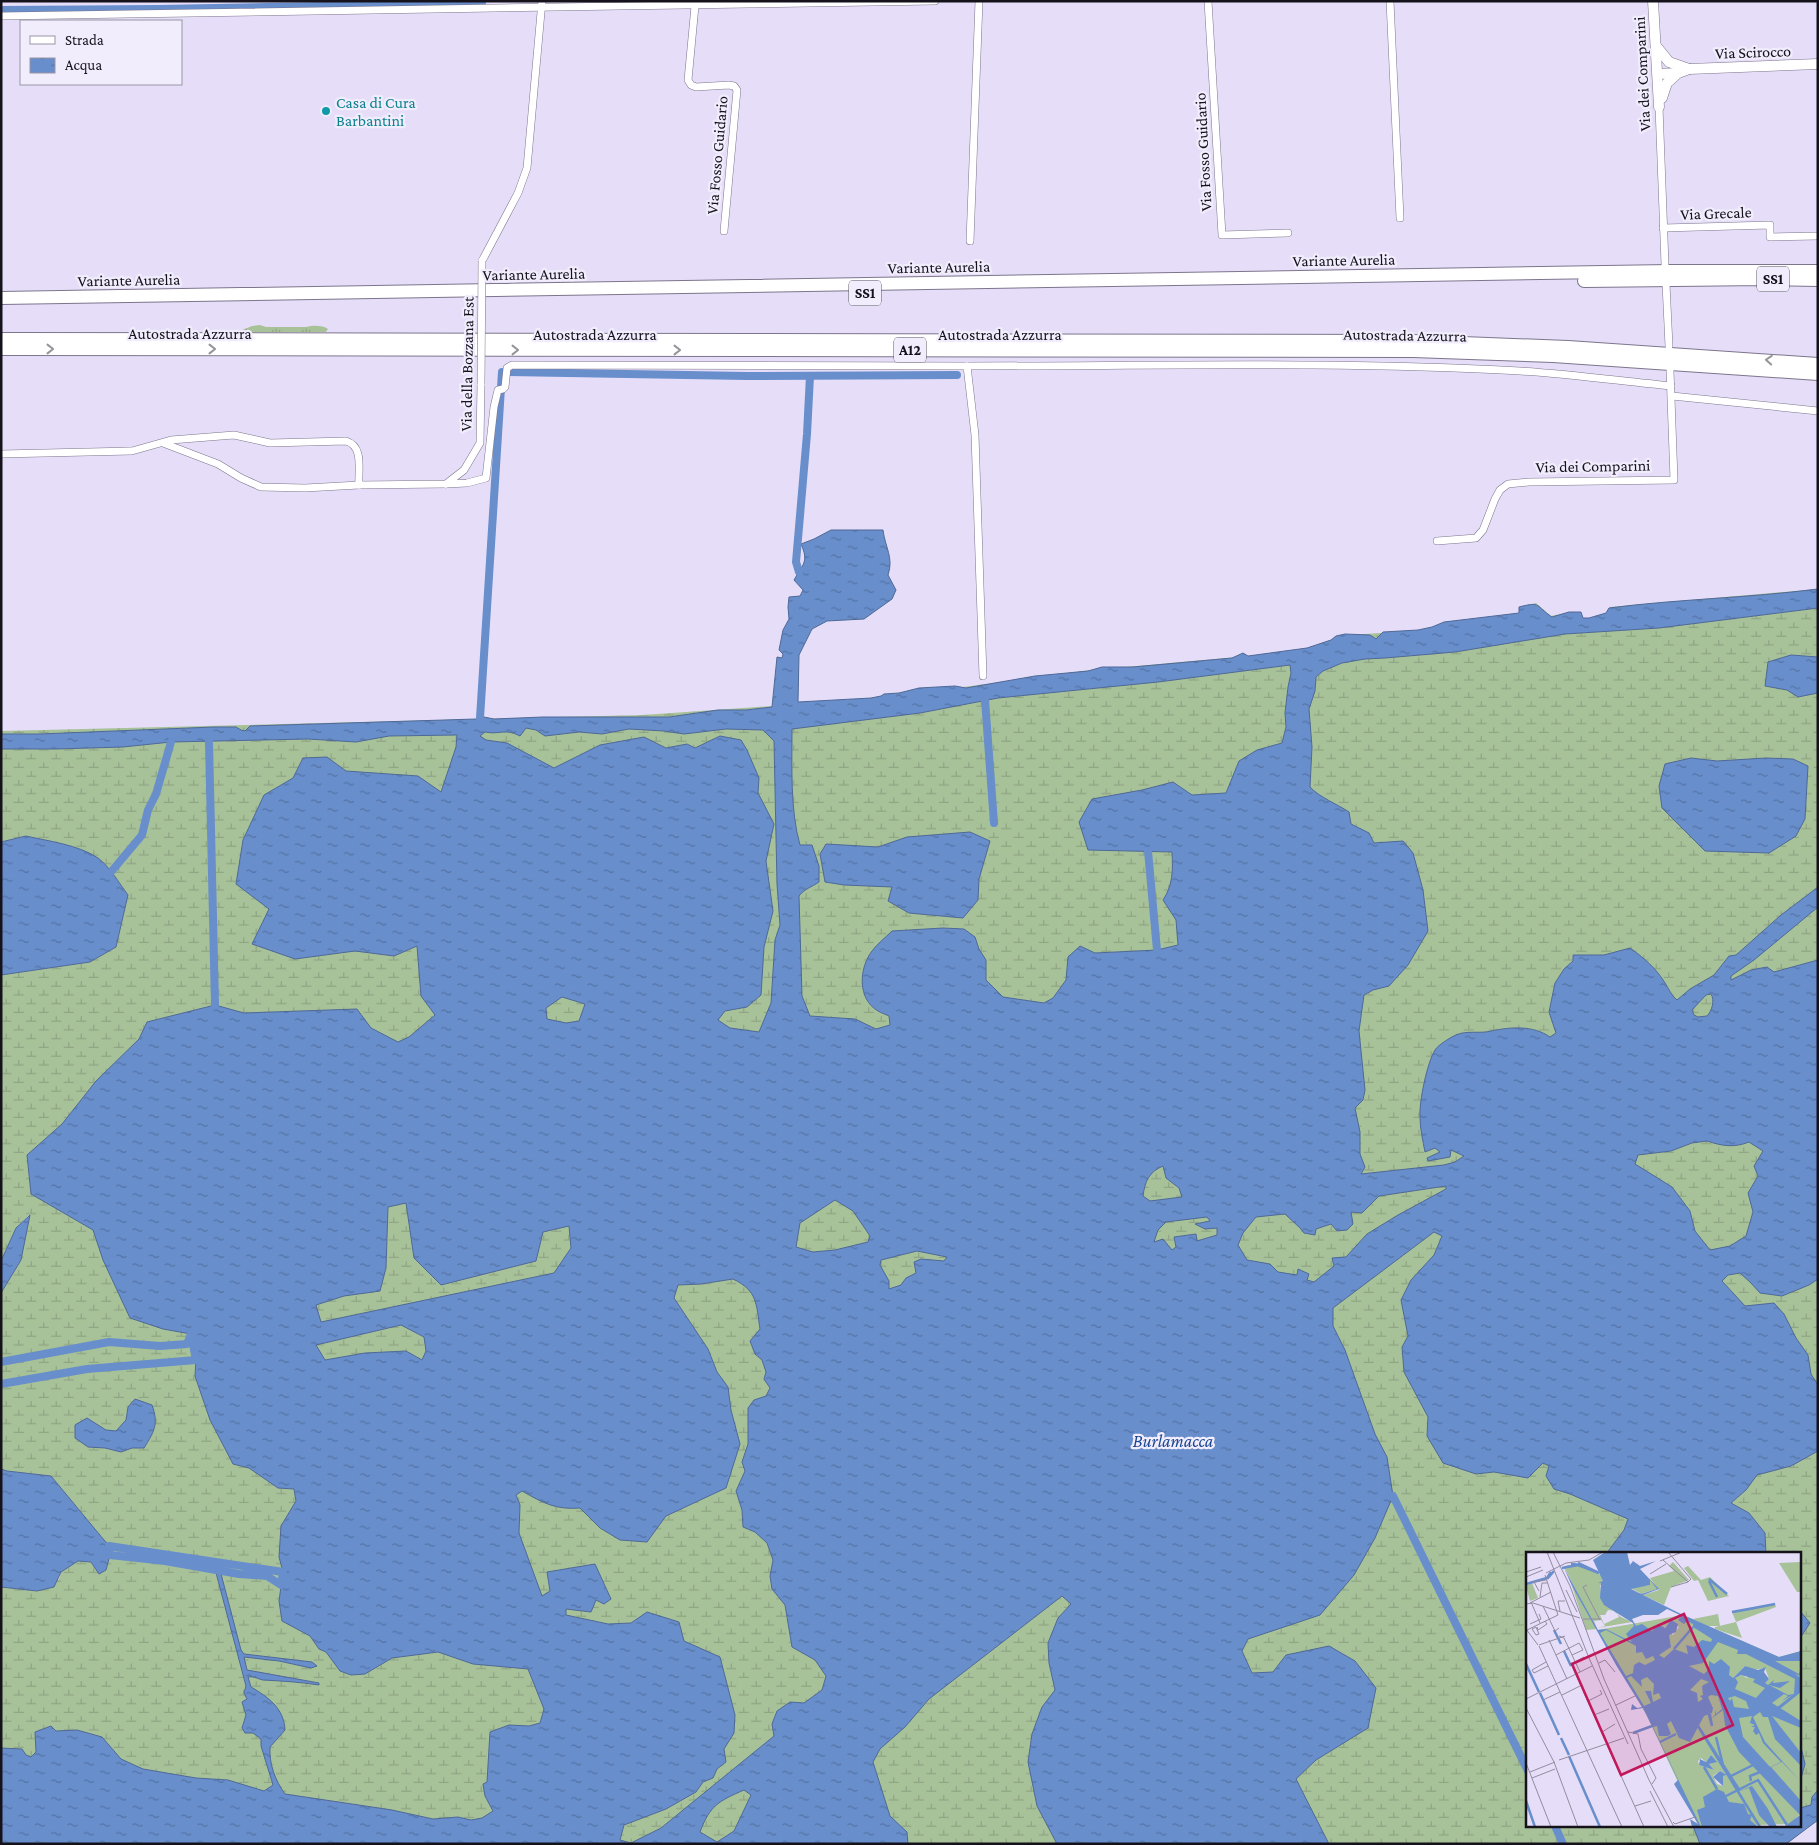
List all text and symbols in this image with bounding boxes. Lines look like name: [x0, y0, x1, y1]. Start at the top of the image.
street label: Via dei Comparini: [1631, 16, 1654, 132]
legend: [20, 20, 182, 85]
text: Strada: [65, 32, 104, 48]
street label: Via Scirocco: [1715, 42, 1791, 62]
text: Acqua: [65, 57, 102, 74]
street label: Via Fosso Guidario: [1191, 92, 1215, 212]
place label: Casa di Cura Barbantini: [336, 94, 416, 129]
street label: Via Fosso Guidario: [703, 95, 731, 215]
marker: Casa di Cura Barbantini: [320, 105, 332, 117]
street label: Via Grecale: [1680, 203, 1752, 223]
street label: Variante Aurelia: [1293, 251, 1396, 269]
street label: Variante Aurelia: [888, 258, 991, 276]
street label: Variante Aurelia: [483, 265, 586, 283]
road number: SS1: [1757, 266, 1789, 292]
street label: Variante Aurelia: [78, 271, 181, 289]
road number: SS1: [849, 280, 881, 306]
street label: Via della Bozzana Est: [457, 296, 477, 431]
street label: Autostrada Azzurra: [128, 325, 252, 342]
street label: Autostrada Azzurra: [1343, 325, 1467, 345]
street label: Autostrada Azzurra: [533, 326, 657, 343]
street label: Autostrada Azzurra: [938, 326, 1062, 343]
road number: A12: [894, 338, 926, 362]
one-way arrow: [46, 344, 54, 354]
one-way arrow: [209, 344, 217, 354]
one-way arrow: [512, 345, 519, 355]
one-way arrow: [674, 345, 682, 355]
one-way arrow: [1765, 355, 1773, 366]
street label: Via dei Comparini: [1536, 457, 1651, 476]
water label: Burlamacca: [1133, 1431, 1214, 1451]
inset map: [1526, 1552, 1802, 1828]

